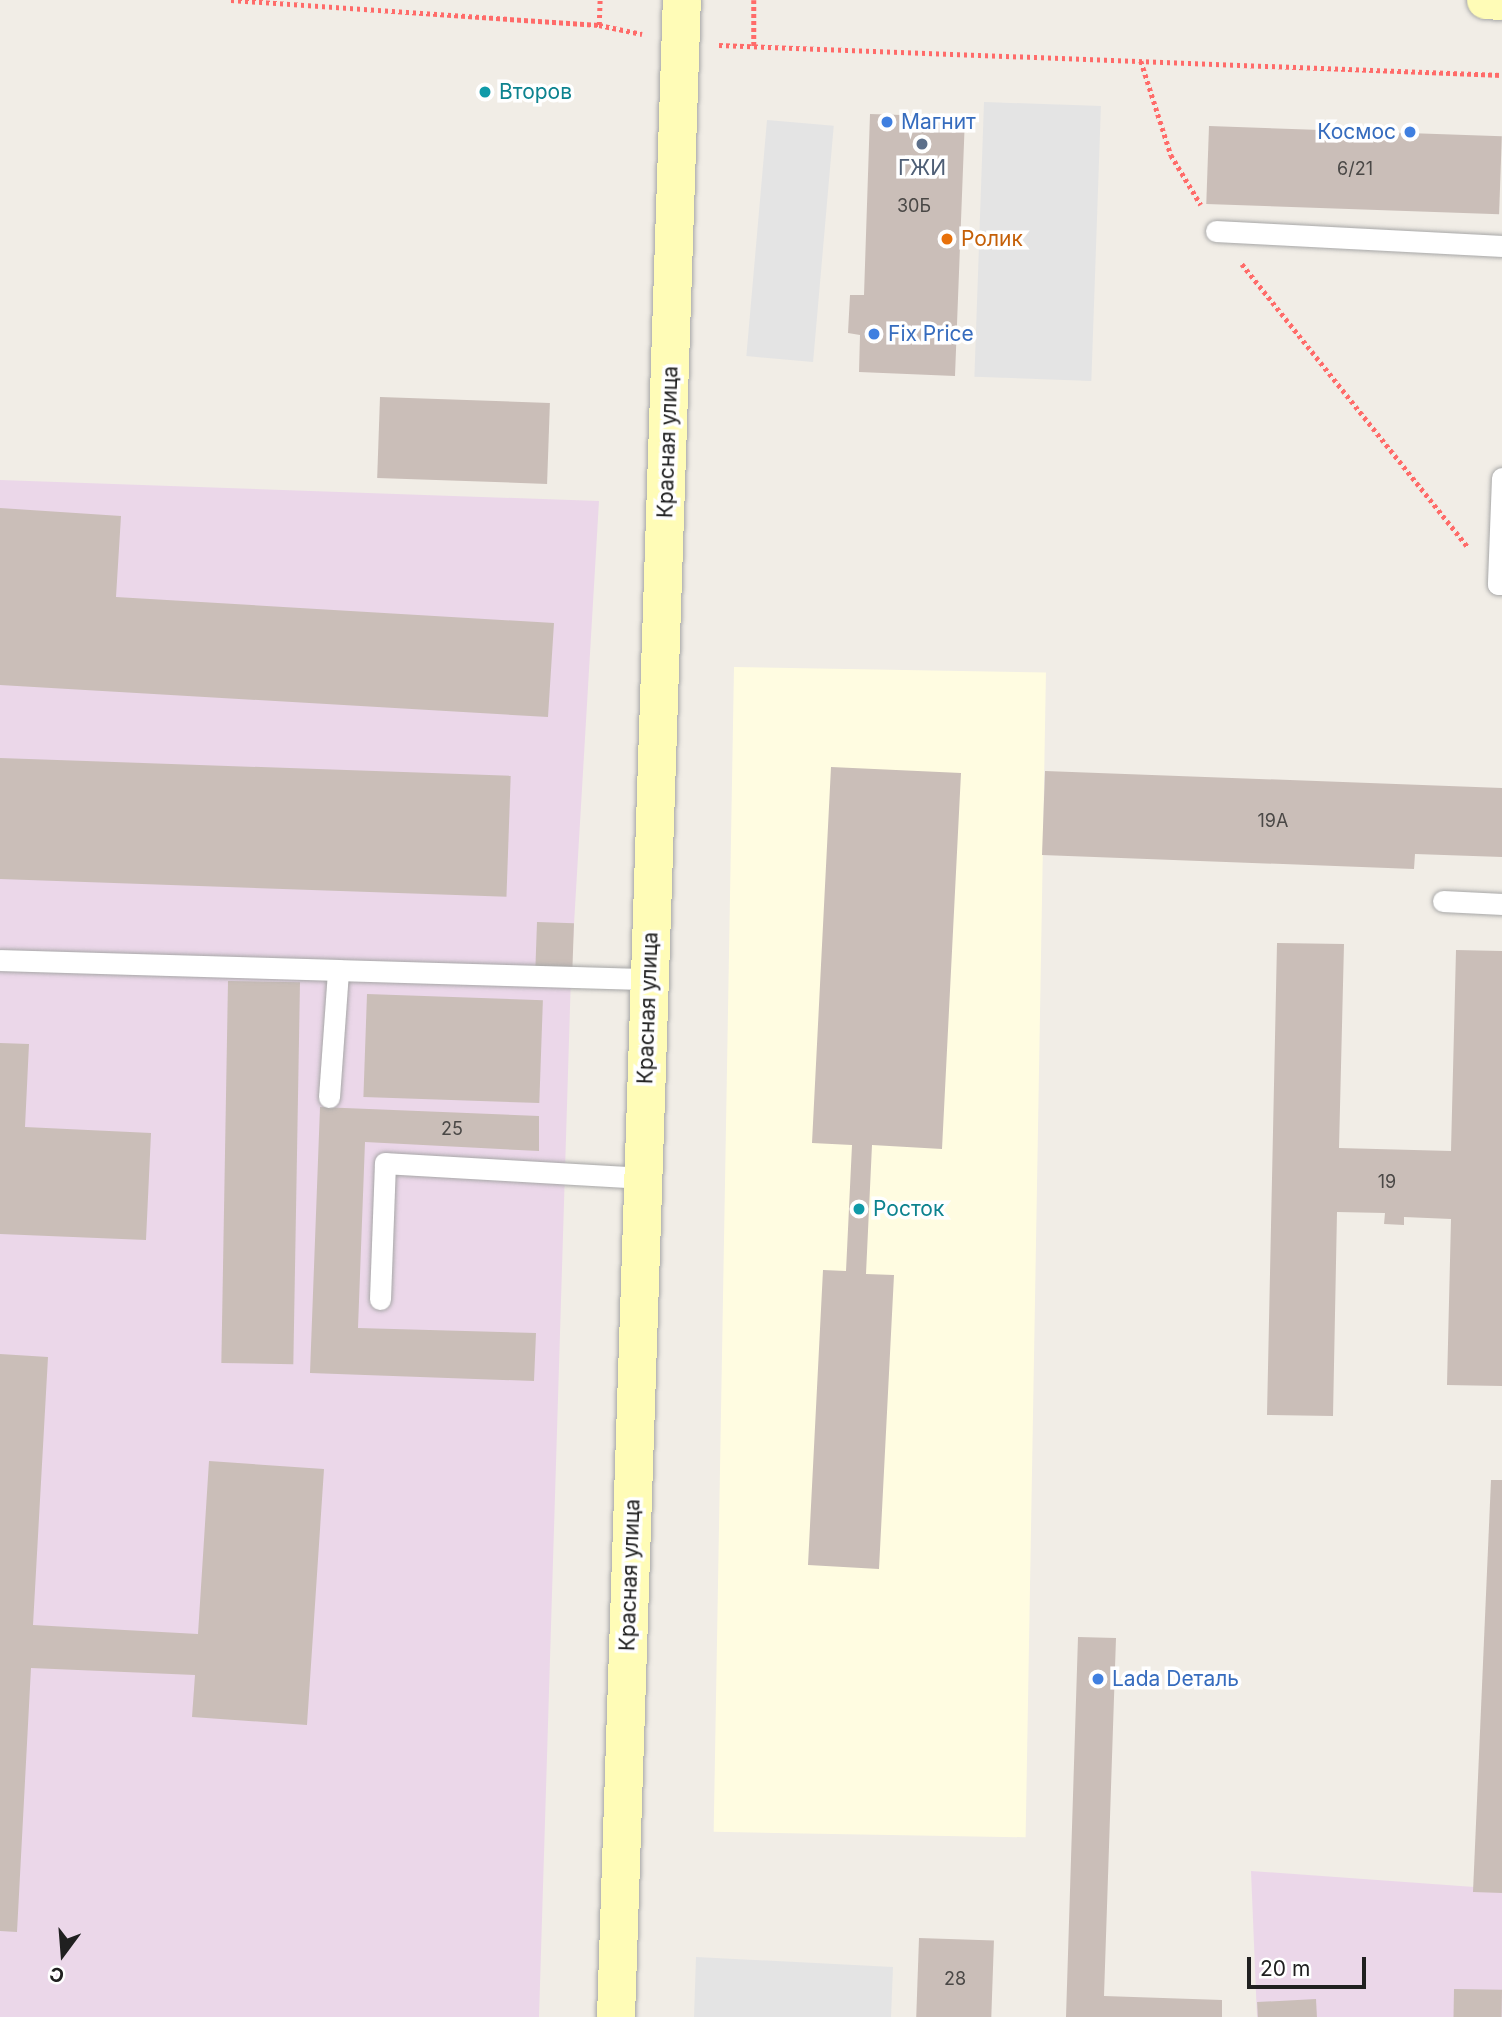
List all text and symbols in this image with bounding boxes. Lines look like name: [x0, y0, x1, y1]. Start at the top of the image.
place label: Второв: [499, 79, 572, 105]
marker: Второв: [477, 84, 493, 100]
place label: Магнит: [901, 109, 976, 135]
marker: Магнит: [879, 114, 895, 130]
place label: Космос: [1317, 119, 1396, 145]
marker: Космос: [1402, 124, 1418, 140]
marker: ГЖИ: [914, 136, 930, 152]
place label: ГЖИ: [898, 155, 946, 181]
house number: 6/21: [1337, 158, 1373, 180]
house number: 30Б: [897, 195, 931, 217]
place label: Ролик: [961, 226, 1023, 252]
marker: Ролик: [939, 231, 955, 247]
place label: Fix Price: [888, 321, 974, 347]
marker: Fix Price: [866, 326, 882, 342]
street label: Красная улица: [653, 365, 683, 519]
house number: 19А: [1258, 810, 1288, 832]
street label: Красная улица: [633, 931, 663, 1085]
house number: 25: [441, 1118, 463, 1140]
house number: 19: [1378, 1171, 1396, 1193]
place label: Росток: [873, 1196, 944, 1222]
marker: Росток: [851, 1201, 867, 1217]
street label: Красная улица: [615, 1498, 645, 1652]
place label: Lada Dеталь: [1112, 1666, 1239, 1692]
marker: Lada Dеталь: [1090, 1671, 1106, 1687]
north arrow: [28, 1919, 98, 1989]
scale bar: [1250, 1944, 1369, 1988]
text: 20 m: [1260, 1956, 1310, 1981]
text: С: [47, 1962, 67, 1988]
house number: 28: [944, 1968, 966, 1990]

